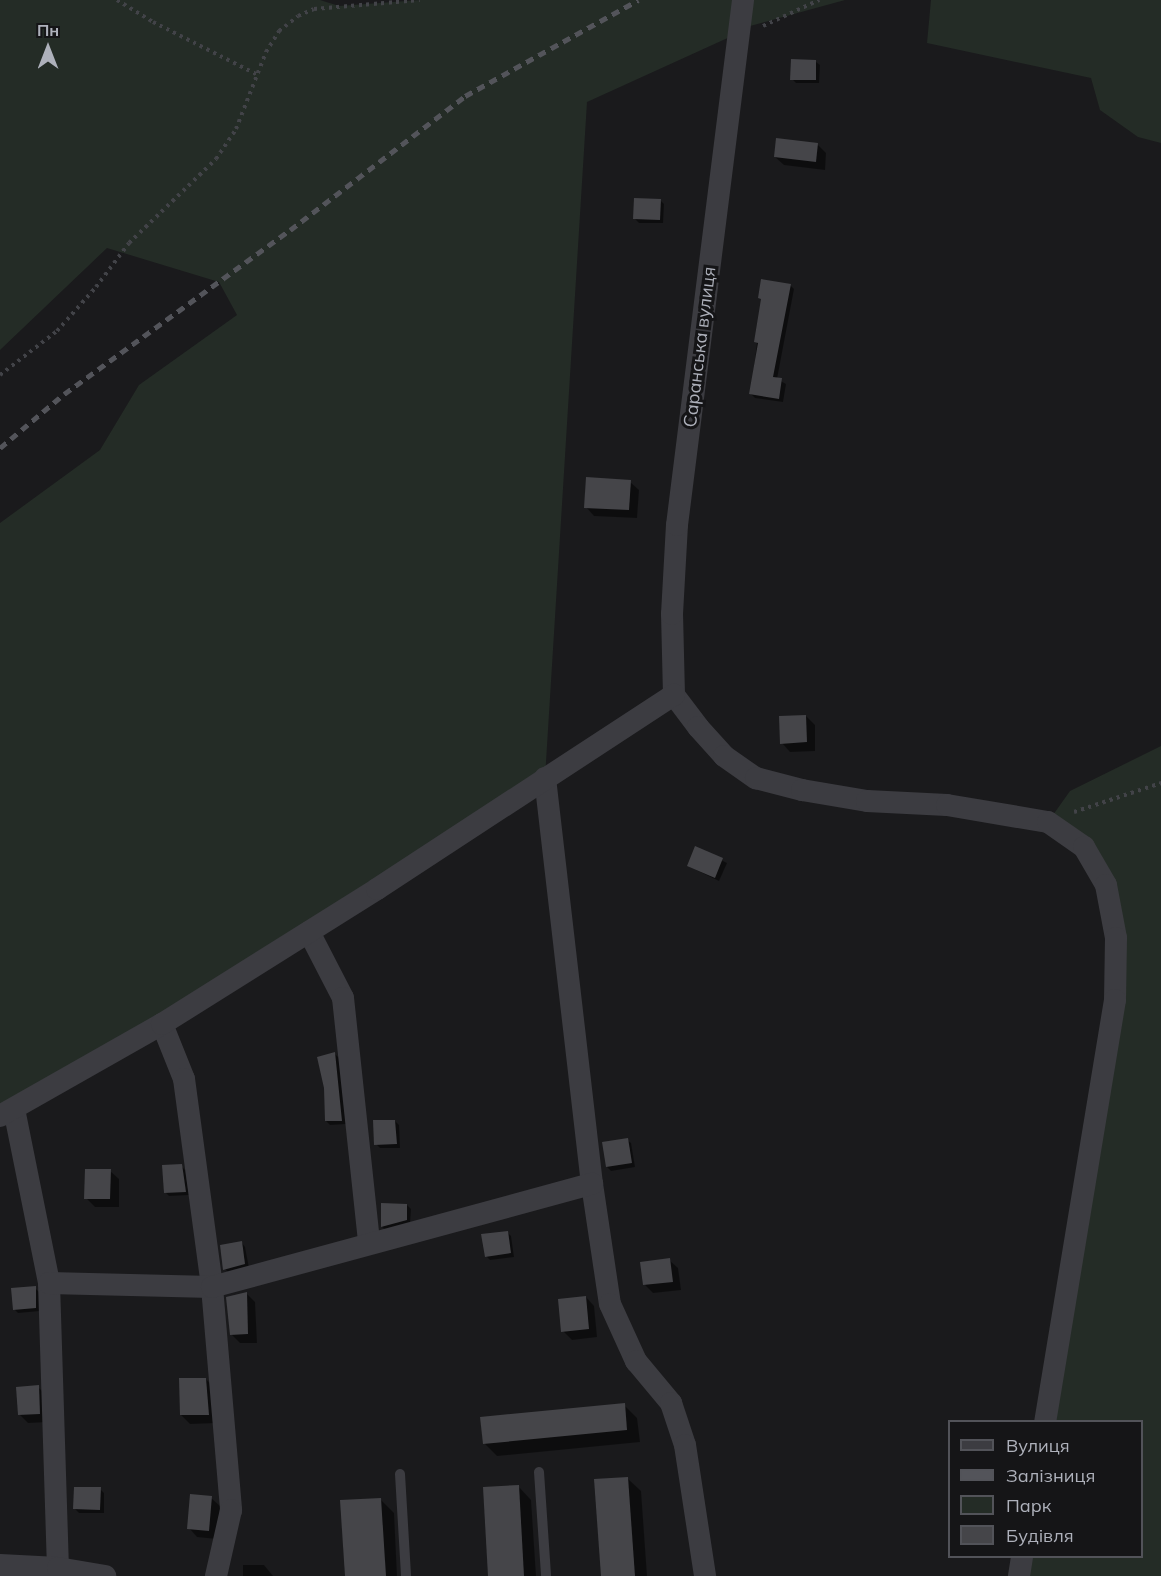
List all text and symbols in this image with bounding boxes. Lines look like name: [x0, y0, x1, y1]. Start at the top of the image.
north arrow: [18, 18, 78, 78]
text: Пн: [37, 20, 59, 40]
street label: Саранська вулиця: [679, 266, 721, 428]
legend: [948, 1420, 1143, 1558]
text: Вулиця: [1006, 1434, 1070, 1457]
text: Залізниця: [1006, 1464, 1095, 1487]
text: Парк: [1006, 1494, 1051, 1517]
text: Будівля: [1006, 1524, 1074, 1547]

